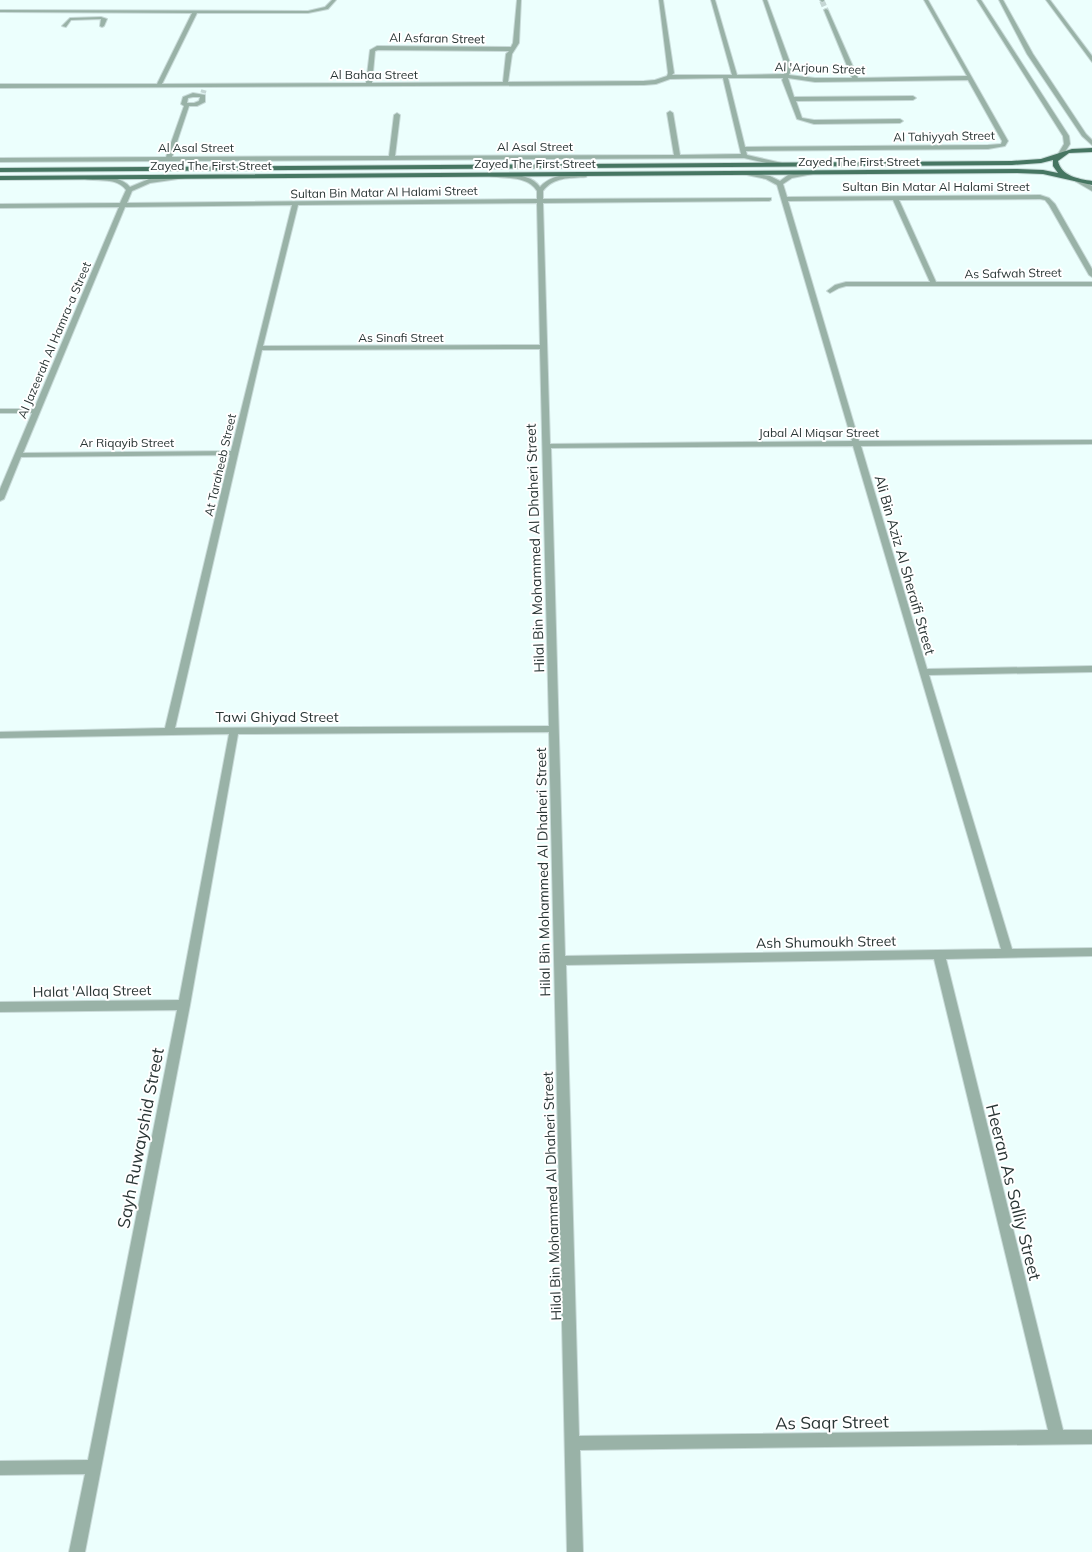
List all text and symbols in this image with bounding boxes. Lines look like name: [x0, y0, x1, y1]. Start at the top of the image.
street label: Al Asfaran Street: [389, 30, 485, 46]
street label: Al 'Arjoun Street: [774, 59, 866, 77]
street label: Al Bahaa Street: [330, 67, 418, 82]
street label: Al Tahiyyah Street: [893, 128, 995, 144]
street label: Al Asal Street: [497, 139, 573, 154]
street label: Al Asal Street: [158, 140, 234, 155]
street label: Zayed The First Street: [798, 154, 920, 169]
street label: Zayed The First Street: [474, 156, 596, 171]
street label: Zayed The First Street: [150, 158, 272, 173]
street label: Sultan Bin Matar Al Halami Street: [842, 179, 1030, 194]
street label: Sultan Bin Matar Al Halami Street: [290, 183, 478, 201]
street label: Al Jazeerah Al Hamra-a Street: [14, 259, 94, 421]
street label: As Safwah Street: [964, 265, 1062, 281]
street label: As Sinafi Street: [358, 330, 444, 345]
street label: At Taraheeb Street: [201, 412, 239, 518]
street label: Hilal Bin Mohammed Al Dhaheri Street: [522, 423, 548, 673]
street label: Jabal Al Miqsar Street: [759, 425, 879, 440]
street label: Ar Riqayib Street: [80, 435, 174, 450]
street label: Ali Bin Aziz Al Sheraifi Street: [871, 473, 939, 657]
street label: Tawi Ghiyad Street: [215, 708, 339, 726]
street label: Hilal Bin Mohammed Al Dhaheri Street: [532, 747, 554, 997]
street label: Ash Shumoukh Street: [756, 932, 896, 952]
street label: Halat 'Allaq Street: [33, 981, 152, 1001]
street label: Sayh Ruwayshid Street: [112, 1046, 169, 1230]
street label: Hilal Bin Mohammed Al Dhaheri Street: [539, 1071, 565, 1321]
street label: Heeran As Salliy Street: [981, 1102, 1046, 1283]
street label: As Saqr Street: [775, 1411, 889, 1433]

